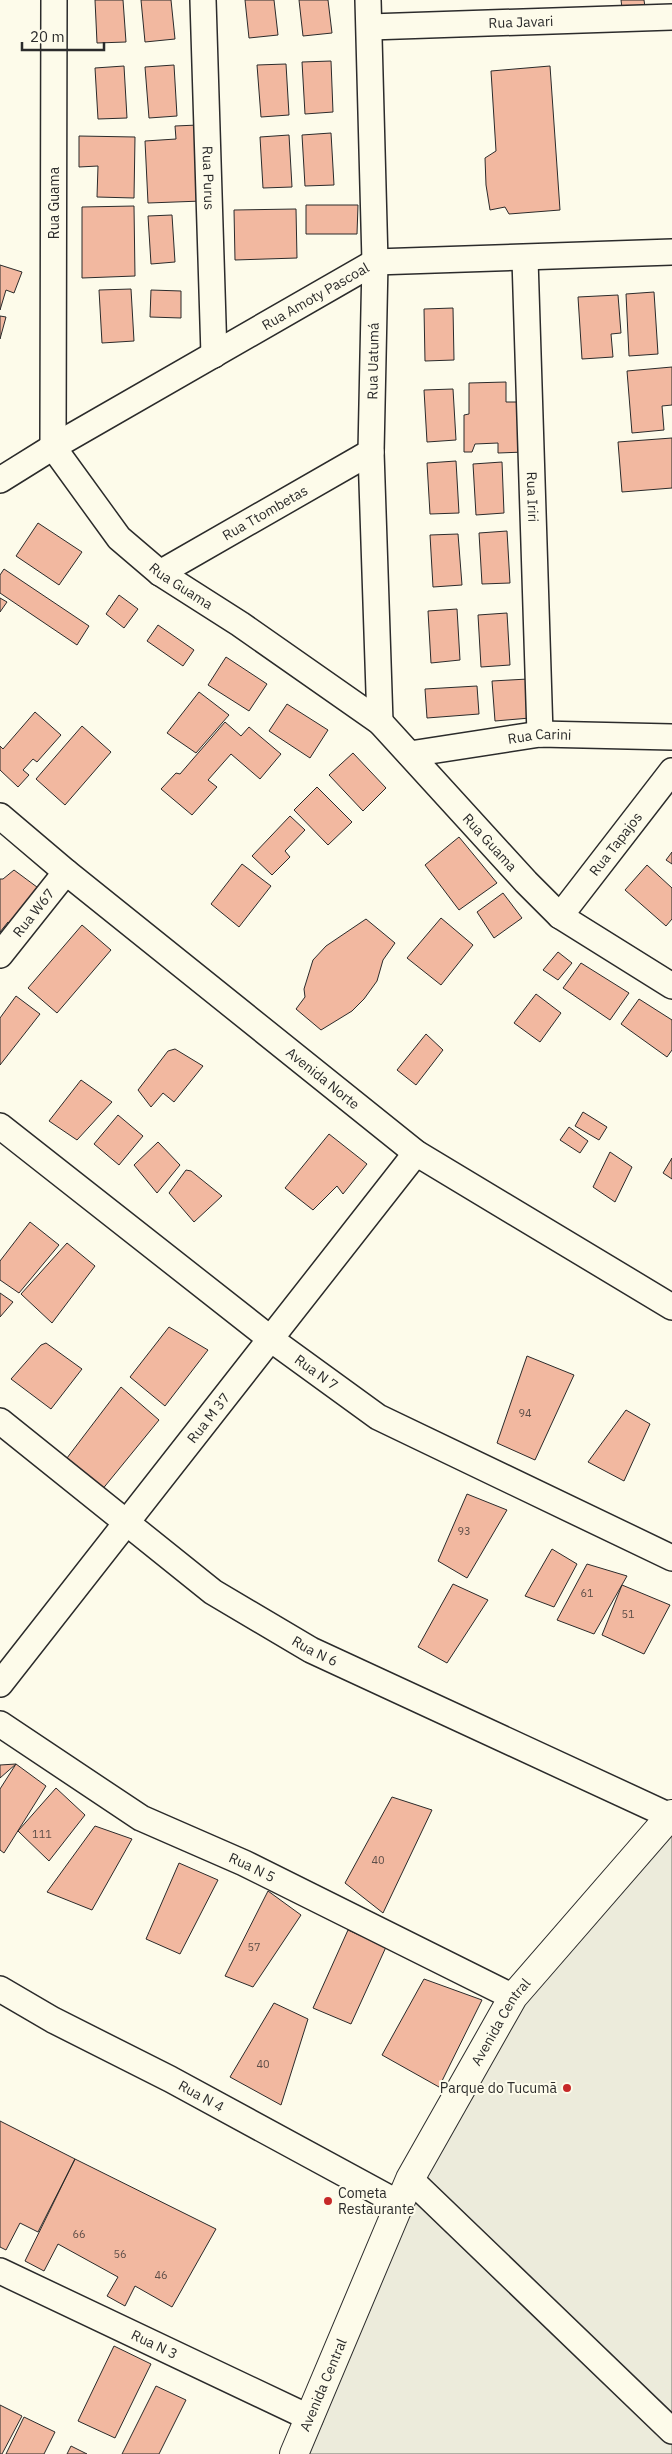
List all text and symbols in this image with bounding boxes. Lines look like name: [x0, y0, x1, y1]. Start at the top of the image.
street label: Rua Javari: [488, 12, 554, 32]
scale bar: [22, 20, 105, 52]
text: 20 m: [30, 27, 65, 46]
street label: Rua Purus: [199, 146, 219, 210]
street label: Rua Guama: [45, 166, 63, 239]
street label: Rua Amoty Pascoal: [258, 258, 372, 334]
street label: Rua Uatumá: [363, 322, 383, 400]
street label: Rua Iriri: [523, 471, 542, 522]
street label: Rua Ttombetas: [219, 481, 311, 544]
street label: Rua Guama: [145, 559, 217, 614]
street label: Rua Carini: [506, 724, 572, 748]
street label: Rua Tapajos: [585, 808, 646, 880]
street label: Rua Guama: [459, 809, 521, 876]
street label: Rua W67: [9, 885, 58, 941]
street label: Avenida Norte: [283, 1043, 363, 1113]
street label: Rua N 7: [291, 1350, 342, 1394]
street label: Rua M 37: [183, 1389, 234, 1447]
house number: 94: [518, 1406, 532, 1420]
house number: 93: [457, 1524, 471, 1538]
house number: 61: [580, 1586, 594, 1600]
house number: 51: [621, 1607, 635, 1621]
street label: Rua N 6: [289, 1632, 341, 1670]
house number: 111: [32, 1827, 52, 1841]
street label: Rua N 5: [226, 1849, 278, 1886]
house number: 40: [371, 1853, 385, 1867]
house number: 57: [247, 1940, 261, 1954]
street label: Avenida Central: [467, 1974, 534, 2069]
house number: 40: [256, 2057, 270, 2071]
street label: Rua N 4: [175, 2076, 227, 2116]
place label: Parque do Tucumã: [440, 2079, 558, 2097]
marker: Parque do Tucumã: [561, 2082, 573, 2094]
place label: Cometa Restaurante: [338, 2184, 415, 2218]
marker: Cometa Restaurante: [322, 2195, 334, 2207]
house number: 66: [72, 2227, 86, 2241]
house number: 56: [113, 2247, 127, 2261]
house number: 46: [154, 2268, 168, 2282]
street label: Rua N 3: [128, 2326, 181, 2363]
street label: Avenida Central: [296, 2336, 351, 2434]

